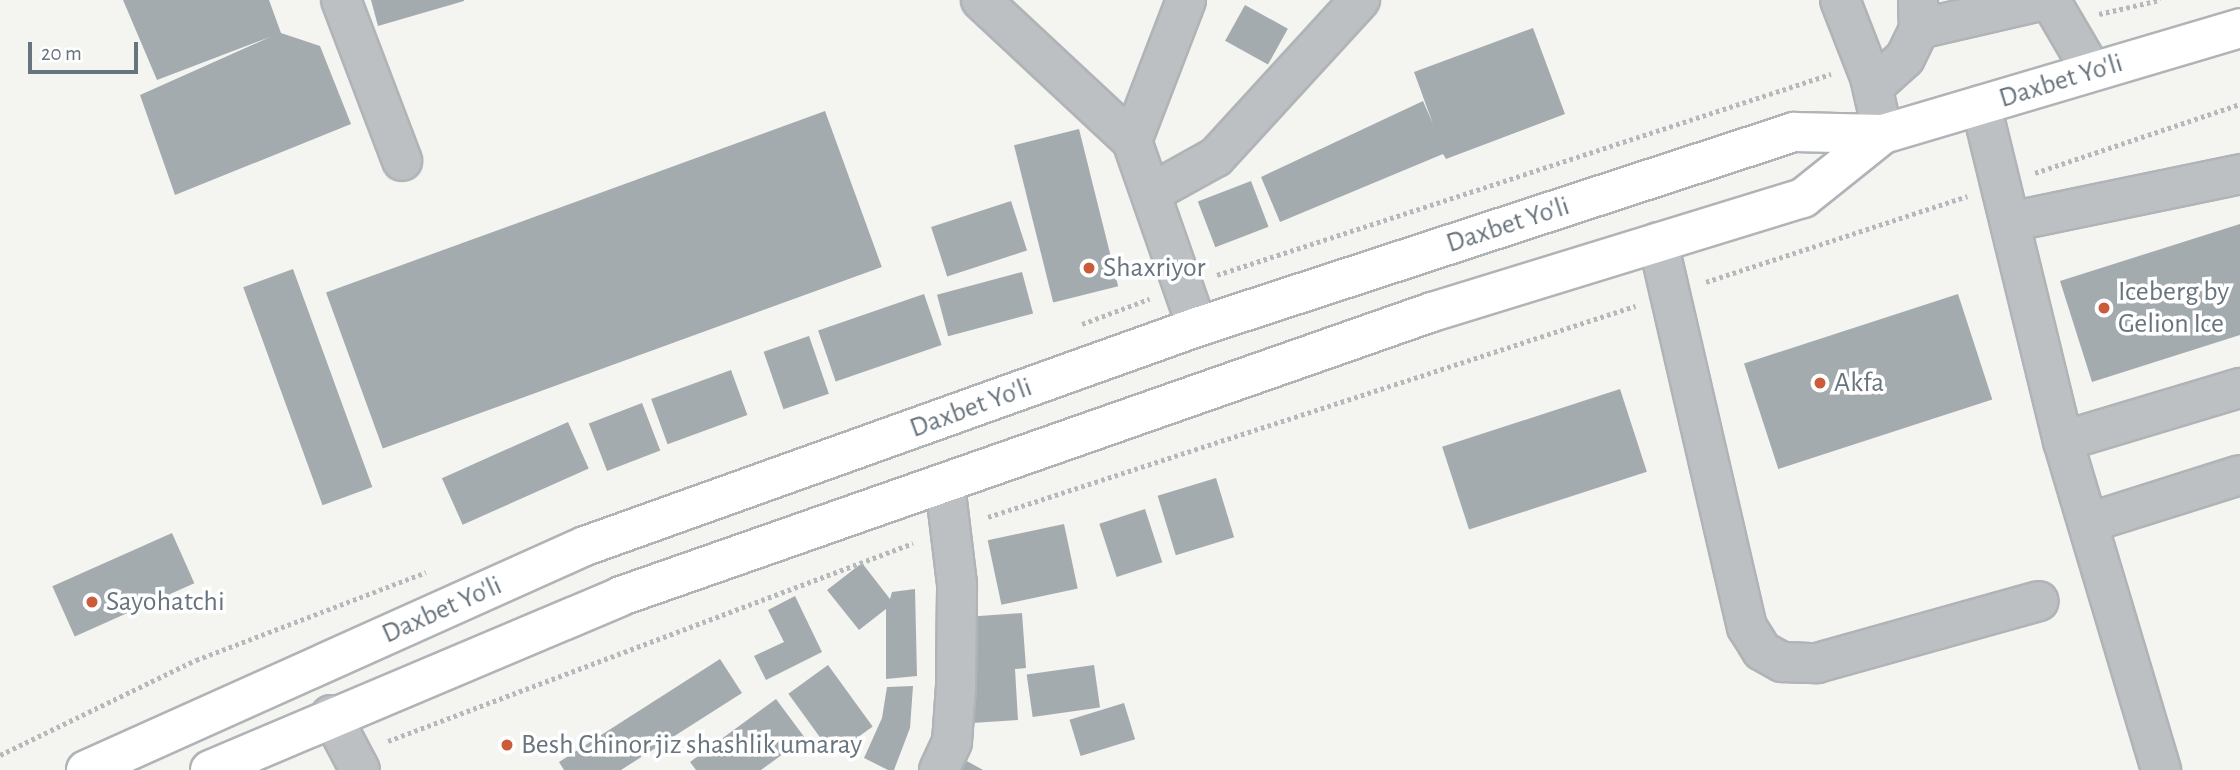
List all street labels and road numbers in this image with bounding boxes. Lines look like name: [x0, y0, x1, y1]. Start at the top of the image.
street label: Daxbet Yo'li: [1995, 46, 2127, 116]
street label: Daxbet Yo'li: [1442, 189, 1574, 261]
street label: Daxbet Yo'li: [905, 370, 1037, 446]
street label: Daxbet Yo'li: [377, 569, 507, 651]

